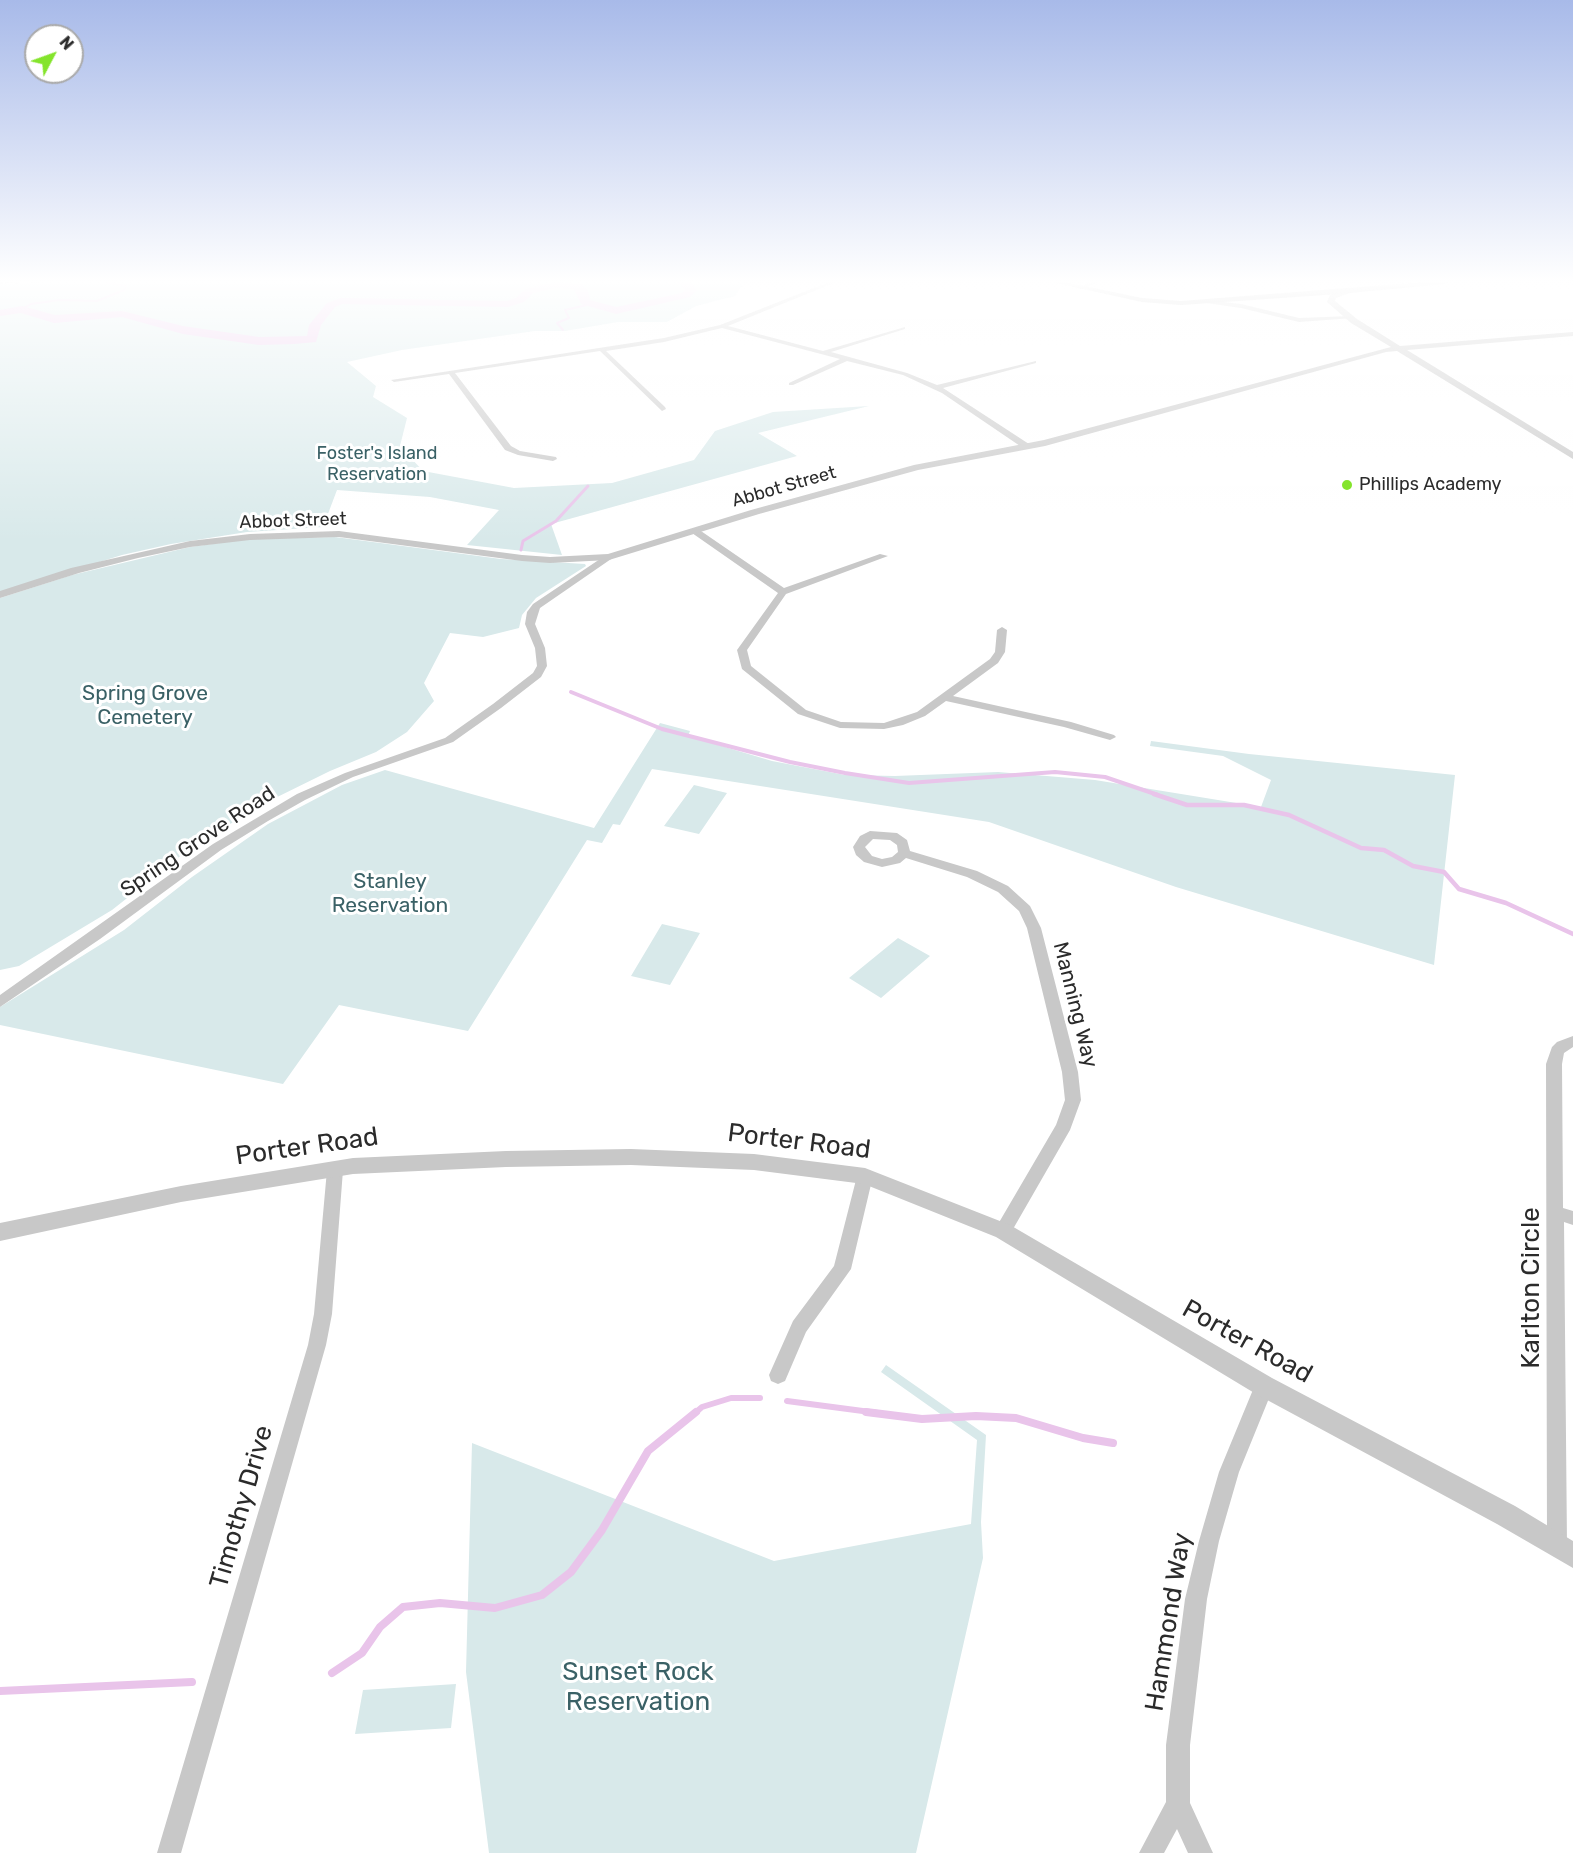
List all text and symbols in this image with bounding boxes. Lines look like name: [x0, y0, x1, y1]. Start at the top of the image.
north arrow: [24, 24, 84, 84]
text: N: [56, 33, 77, 54]
park label: Foster's Island Reservation: [317, 443, 437, 486]
street label: Abbot Street: [729, 462, 839, 512]
place label: Phillips Academy: [1359, 474, 1502, 496]
marker: Phillips Academy: [1340, 478, 1354, 492]
street label: Abbot Street: [239, 508, 347, 534]
park label: Spring Grove Cemetery: [82, 681, 208, 731]
street label: Spring Grove Road: [116, 781, 280, 903]
park label: Stanley Reservation: [332, 869, 448, 919]
street label: Manning Way: [1047, 940, 1103, 1070]
street label: Porter Road: [726, 1118, 872, 1166]
street label: Porter Road: [234, 1122, 380, 1172]
street label: Karlton Circle: [1515, 1207, 1547, 1369]
street label: Porter Road: [1177, 1293, 1317, 1391]
street label: Timothy Drive: [204, 1422, 280, 1592]
street label: Hammond Way: [1139, 1531, 1199, 1713]
park label: Sunset Rock Reservation: [562, 1656, 714, 1718]

